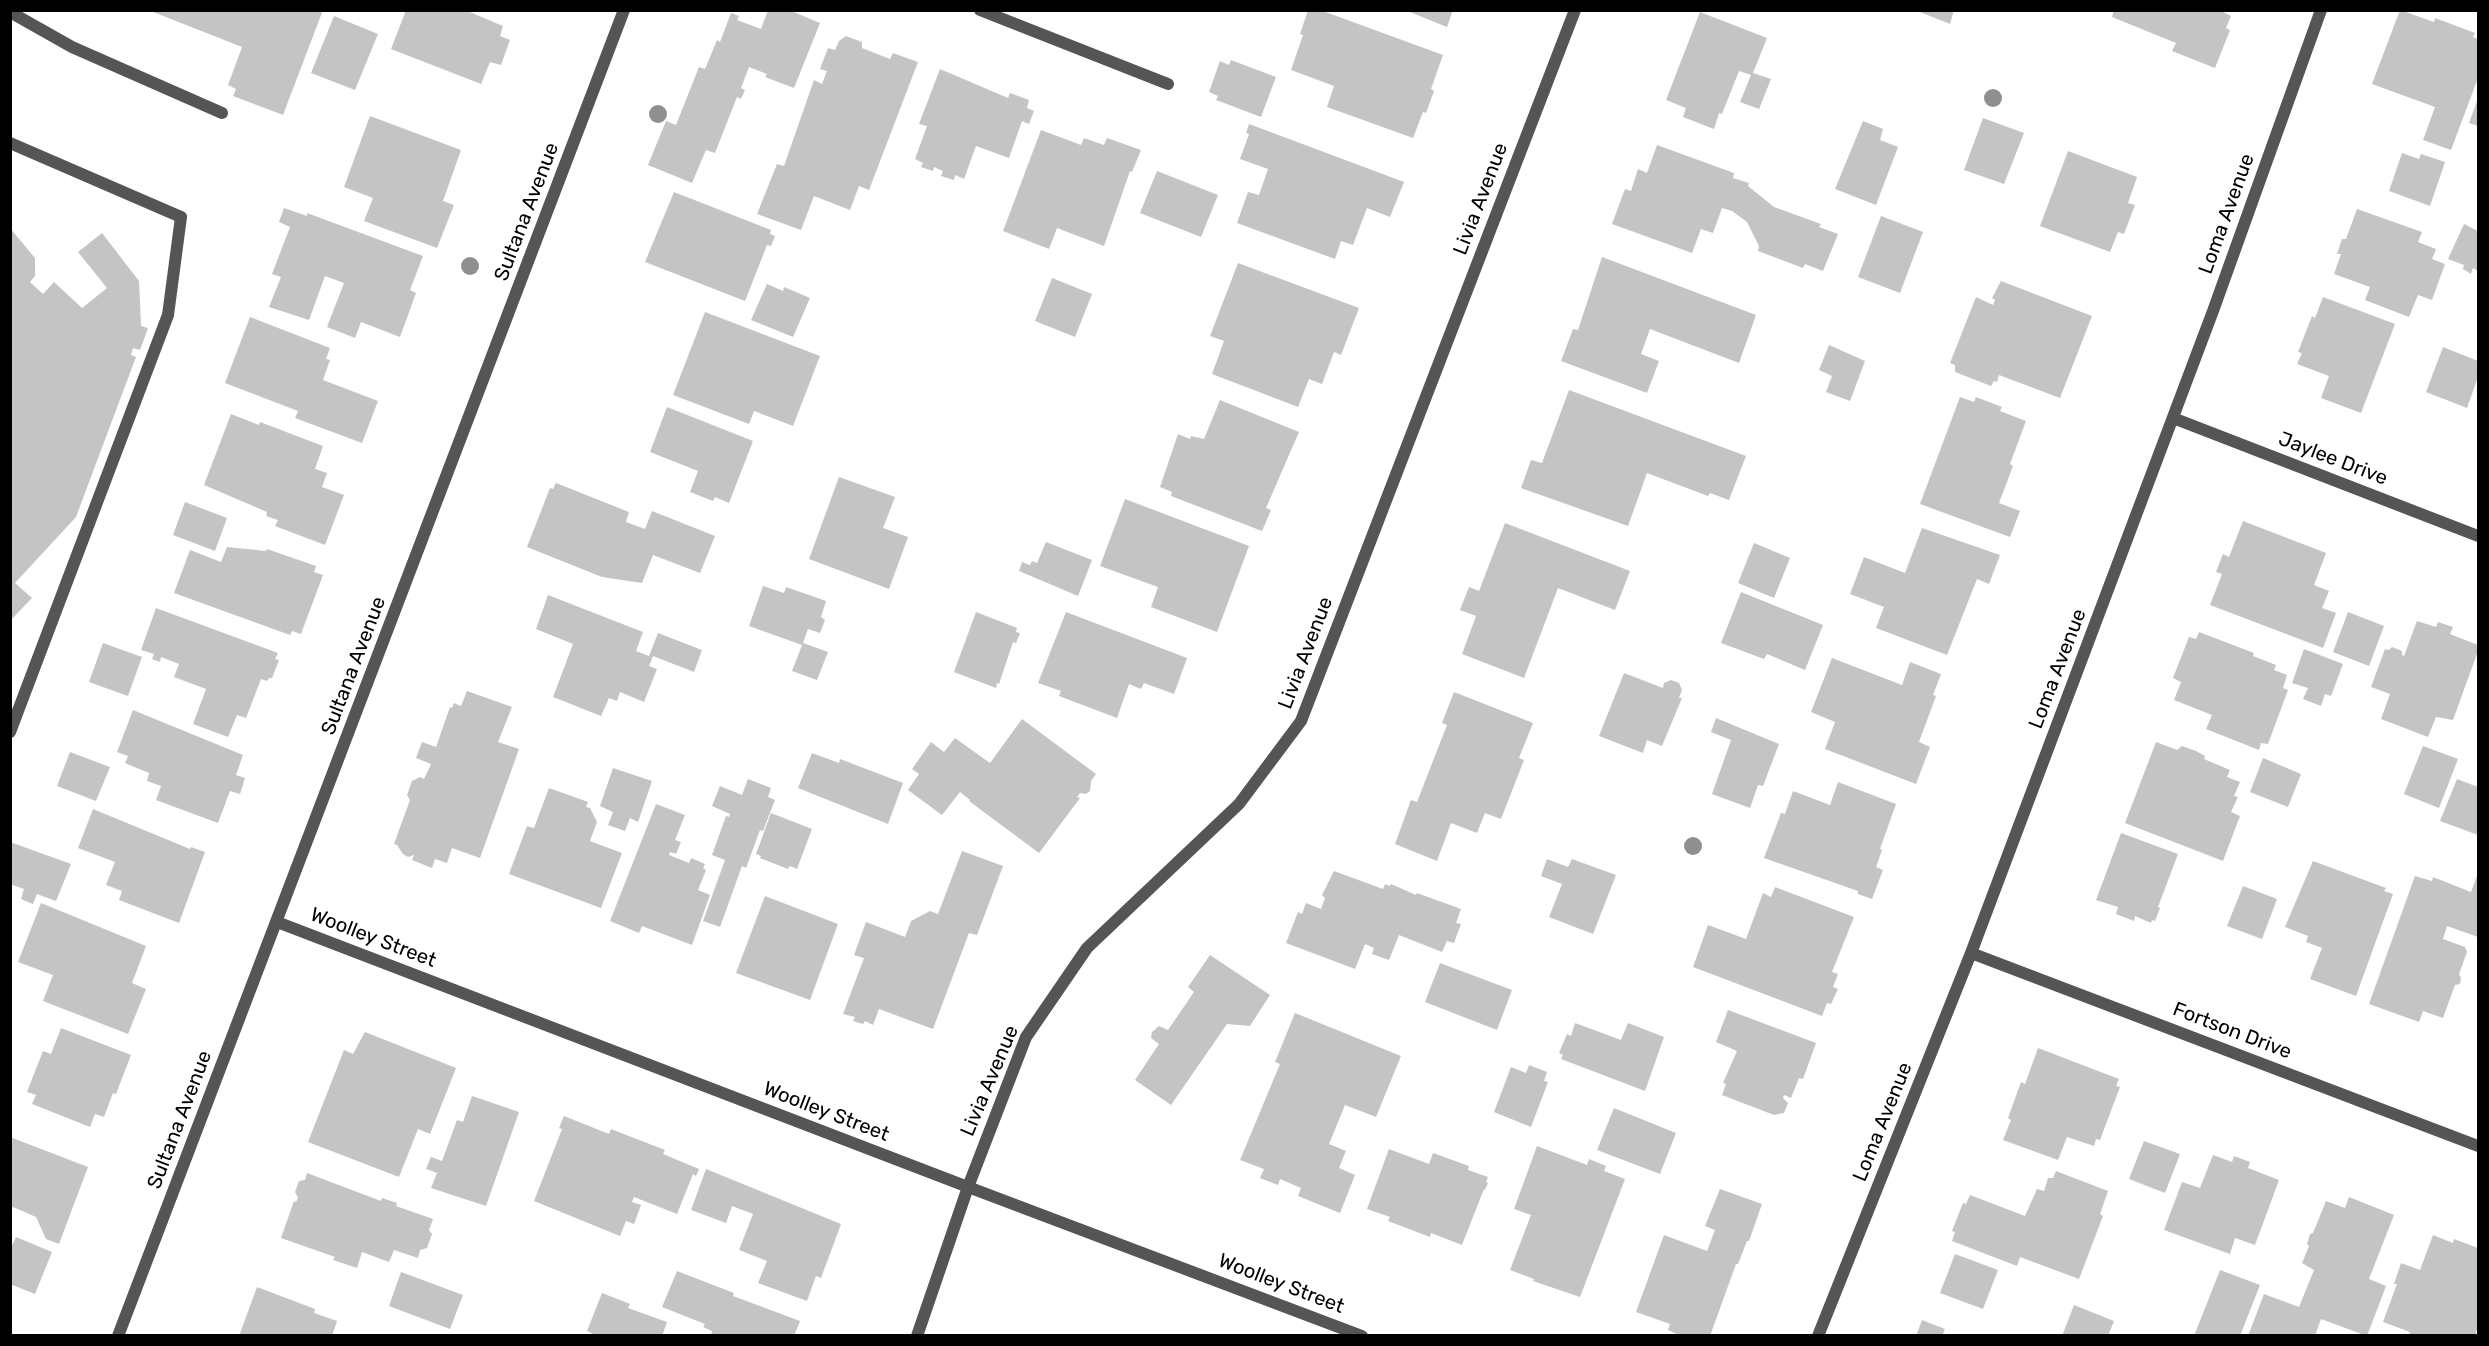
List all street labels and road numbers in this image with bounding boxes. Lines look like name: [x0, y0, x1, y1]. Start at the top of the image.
street label: Sultana Avenue: [490, 139, 564, 285]
street label: Livia Avenue: [1449, 140, 1513, 258]
street label: Loma Avenue: [2194, 151, 2260, 277]
street label: Jaylee Drive: [2275, 427, 2391, 491]
street label: Sultana Avenue: [317, 593, 391, 739]
street label: Livia Avenue: [1274, 594, 1338, 712]
street label: Loma Avenue: [2024, 606, 2092, 732]
street label: Woolley Street: [307, 903, 439, 973]
street label: Fortson Drive: [2169, 997, 2295, 1065]
street label: Livia Avenue: [956, 1022, 1024, 1140]
street label: Sultana Avenue: [143, 1047, 217, 1193]
street label: Loma Avenue: [1848, 1059, 1918, 1185]
street label: Woolley Street: [760, 1077, 892, 1147]
street label: Woolley Street: [1215, 1249, 1347, 1319]

